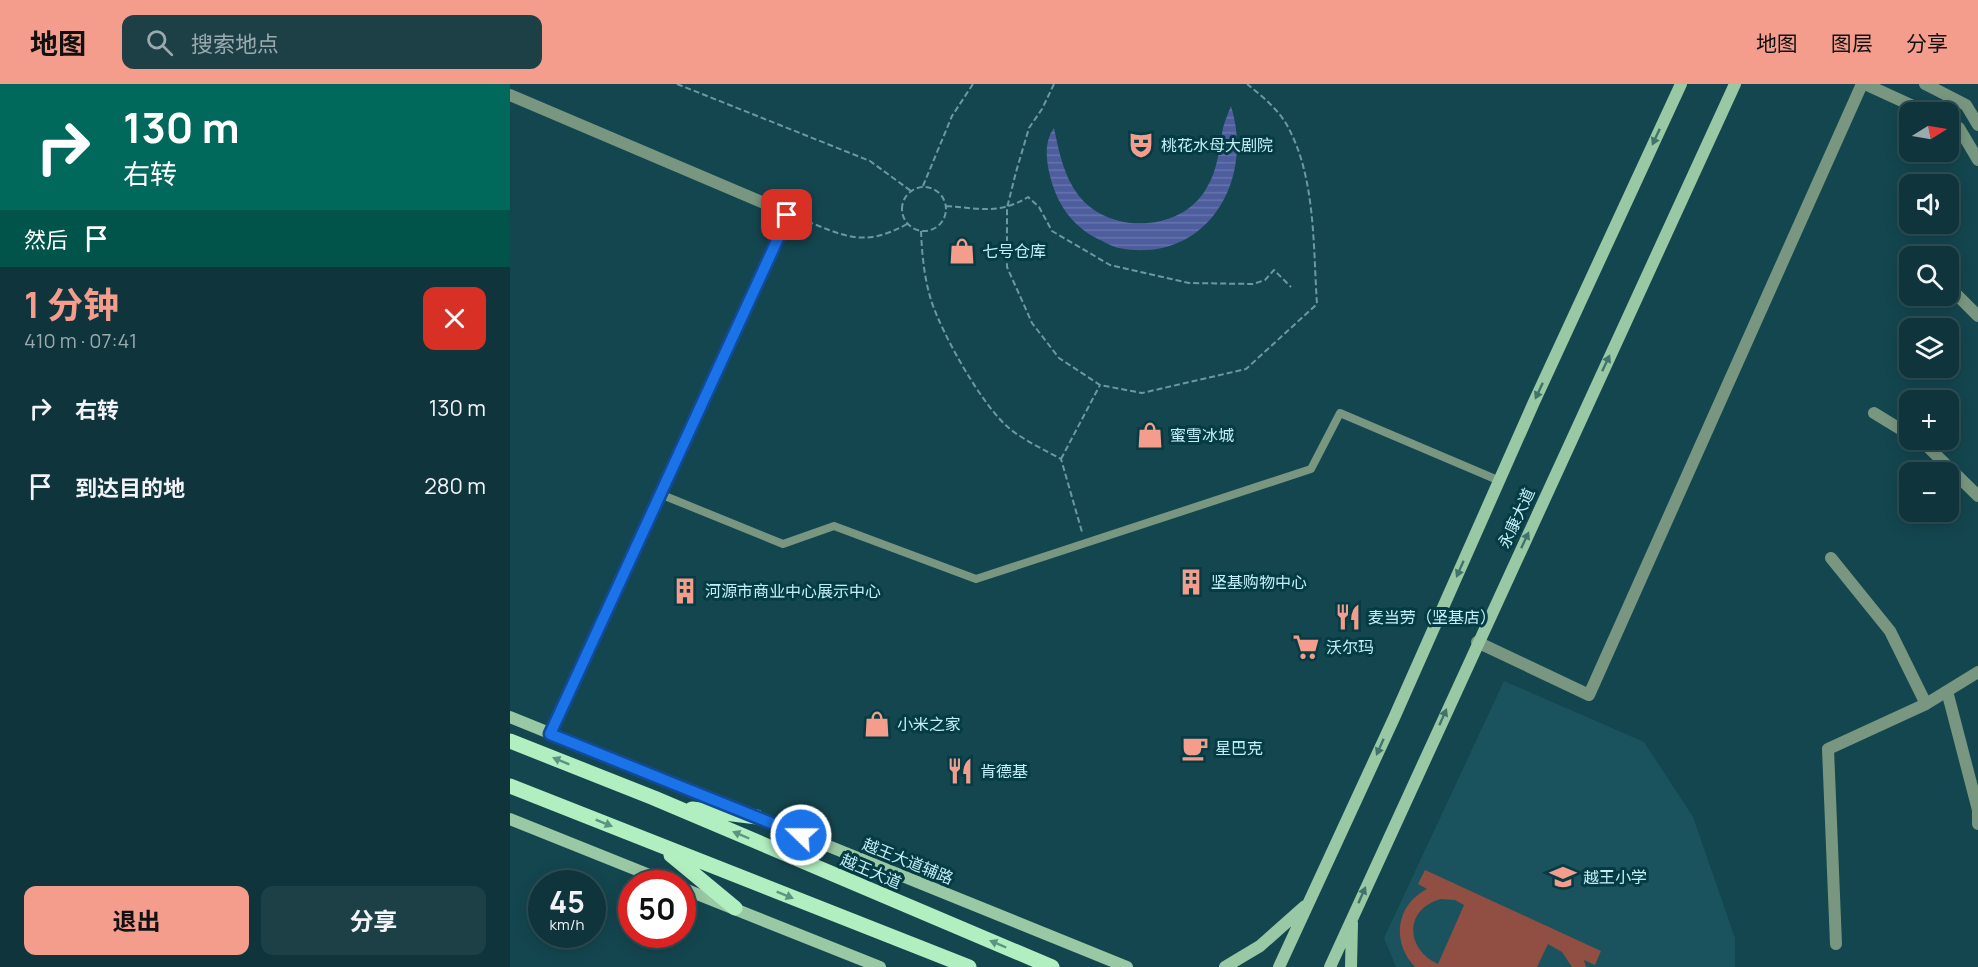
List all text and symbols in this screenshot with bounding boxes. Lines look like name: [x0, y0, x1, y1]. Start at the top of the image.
search box: [122, 15, 542, 69]
text: 地图: [30, 24, 86, 62]
icon: search: [143, 26, 176, 59]
text: 搜索地点: [191, 29, 279, 59]
text: 地图: [1756, 29, 1798, 57]
text: 图层: [1831, 29, 1873, 57]
text: 分享: [1906, 29, 1948, 57]
text: 130 m: [123, 98, 240, 156]
north arrow: [1899, 102, 1959, 162]
map controls: [1899, 102, 1959, 522]
icon: right: [24, 108, 102, 186]
one-way arrow: [1651, 129, 1661, 147]
theatre icon: 桃花水母大剧院: [1126, 130, 1156, 160]
place label: 桃花水母大剧院: [1161, 134, 1273, 156]
text: 右转: [123, 155, 177, 192]
button: sound: [1899, 174, 1959, 234]
pin: [761, 189, 812, 240]
icon: arrive: [770, 198, 803, 231]
icon: arrive: [80, 222, 113, 255]
text: 然后: [24, 225, 68, 255]
shop icon: 七号仓库: [947, 236, 977, 266]
place label: 七号仓库: [982, 240, 1046, 262]
button: search: [1899, 246, 1959, 306]
text: 1 分钟: [24, 280, 119, 329]
button: close: [423, 287, 486, 350]
button: layers: [1899, 318, 1959, 378]
text: 410 m · 07:41: [24, 327, 137, 354]
one-way arrow: [1602, 354, 1611, 371]
one-way arrow: [1535, 382, 1544, 399]
button: +: [1899, 390, 1959, 450]
icon: right: [24, 392, 57, 425]
text: 130 m: [429, 393, 486, 423]
text: 右转: [75, 395, 119, 425]
shop icon: 蜜雪冰城: [1135, 420, 1165, 450]
place label: 蜜雪冰城: [1170, 424, 1234, 446]
button: −: [1899, 462, 1959, 522]
icon: arrive: [24, 470, 57, 503]
text: 280 m: [424, 471, 486, 501]
text: 到达目的地: [75, 473, 185, 503]
street label: 永康大道: [1493, 484, 1539, 552]
one-way arrow: [1520, 531, 1529, 548]
one-way arrow: [1456, 560, 1465, 577]
building icon: 坚基购物中心: [1176, 567, 1206, 597]
place label: 坚基购物中心: [1211, 571, 1307, 593]
building icon: 河源市商业中心展示中心: [670, 576, 700, 606]
place label: 河源市商业中心展示中心: [705, 580, 881, 602]
restaurant icon: 麦当劳（坚基店）: [1333, 602, 1363, 632]
place label: 麦当劳（坚基店）: [1368, 606, 1496, 628]
supermarket icon: 沃尔玛: [1291, 632, 1321, 662]
place label: 沃尔玛: [1326, 636, 1374, 658]
shop icon: 小米之家: [862, 709, 892, 739]
one-way arrow: [1439, 709, 1448, 726]
place label: 小米之家: [897, 713, 961, 735]
cafe icon: 星巴克: [1180, 733, 1210, 763]
place label: 星巴克: [1215, 737, 1263, 759]
one-way arrow: [1376, 738, 1385, 755]
one-way arrow: [552, 756, 570, 765]
restaurant icon: 肯德基: [945, 756, 975, 786]
place label: 肯德基: [980, 760, 1028, 782]
position arrow: [769, 803, 833, 867]
one-way arrow: [595, 818, 613, 828]
one-way arrow: [732, 830, 750, 840]
street label: 越王大道辅路: [860, 834, 956, 888]
street label: 越王大道: [838, 850, 904, 892]
school or university icon: 越王小学: [1548, 862, 1578, 892]
place label: 越王小学: [1583, 866, 1647, 888]
speed limit sign: 50: [618, 870, 696, 948]
text: 45: [549, 881, 585, 922]
button: 退出: [24, 886, 249, 955]
button: 分享: [261, 886, 486, 955]
one-way arrow: [1358, 886, 1367, 903]
one-way arrow: [776, 890, 794, 900]
text: km/h: [550, 914, 584, 935]
one-way arrow: [989, 939, 1007, 948]

